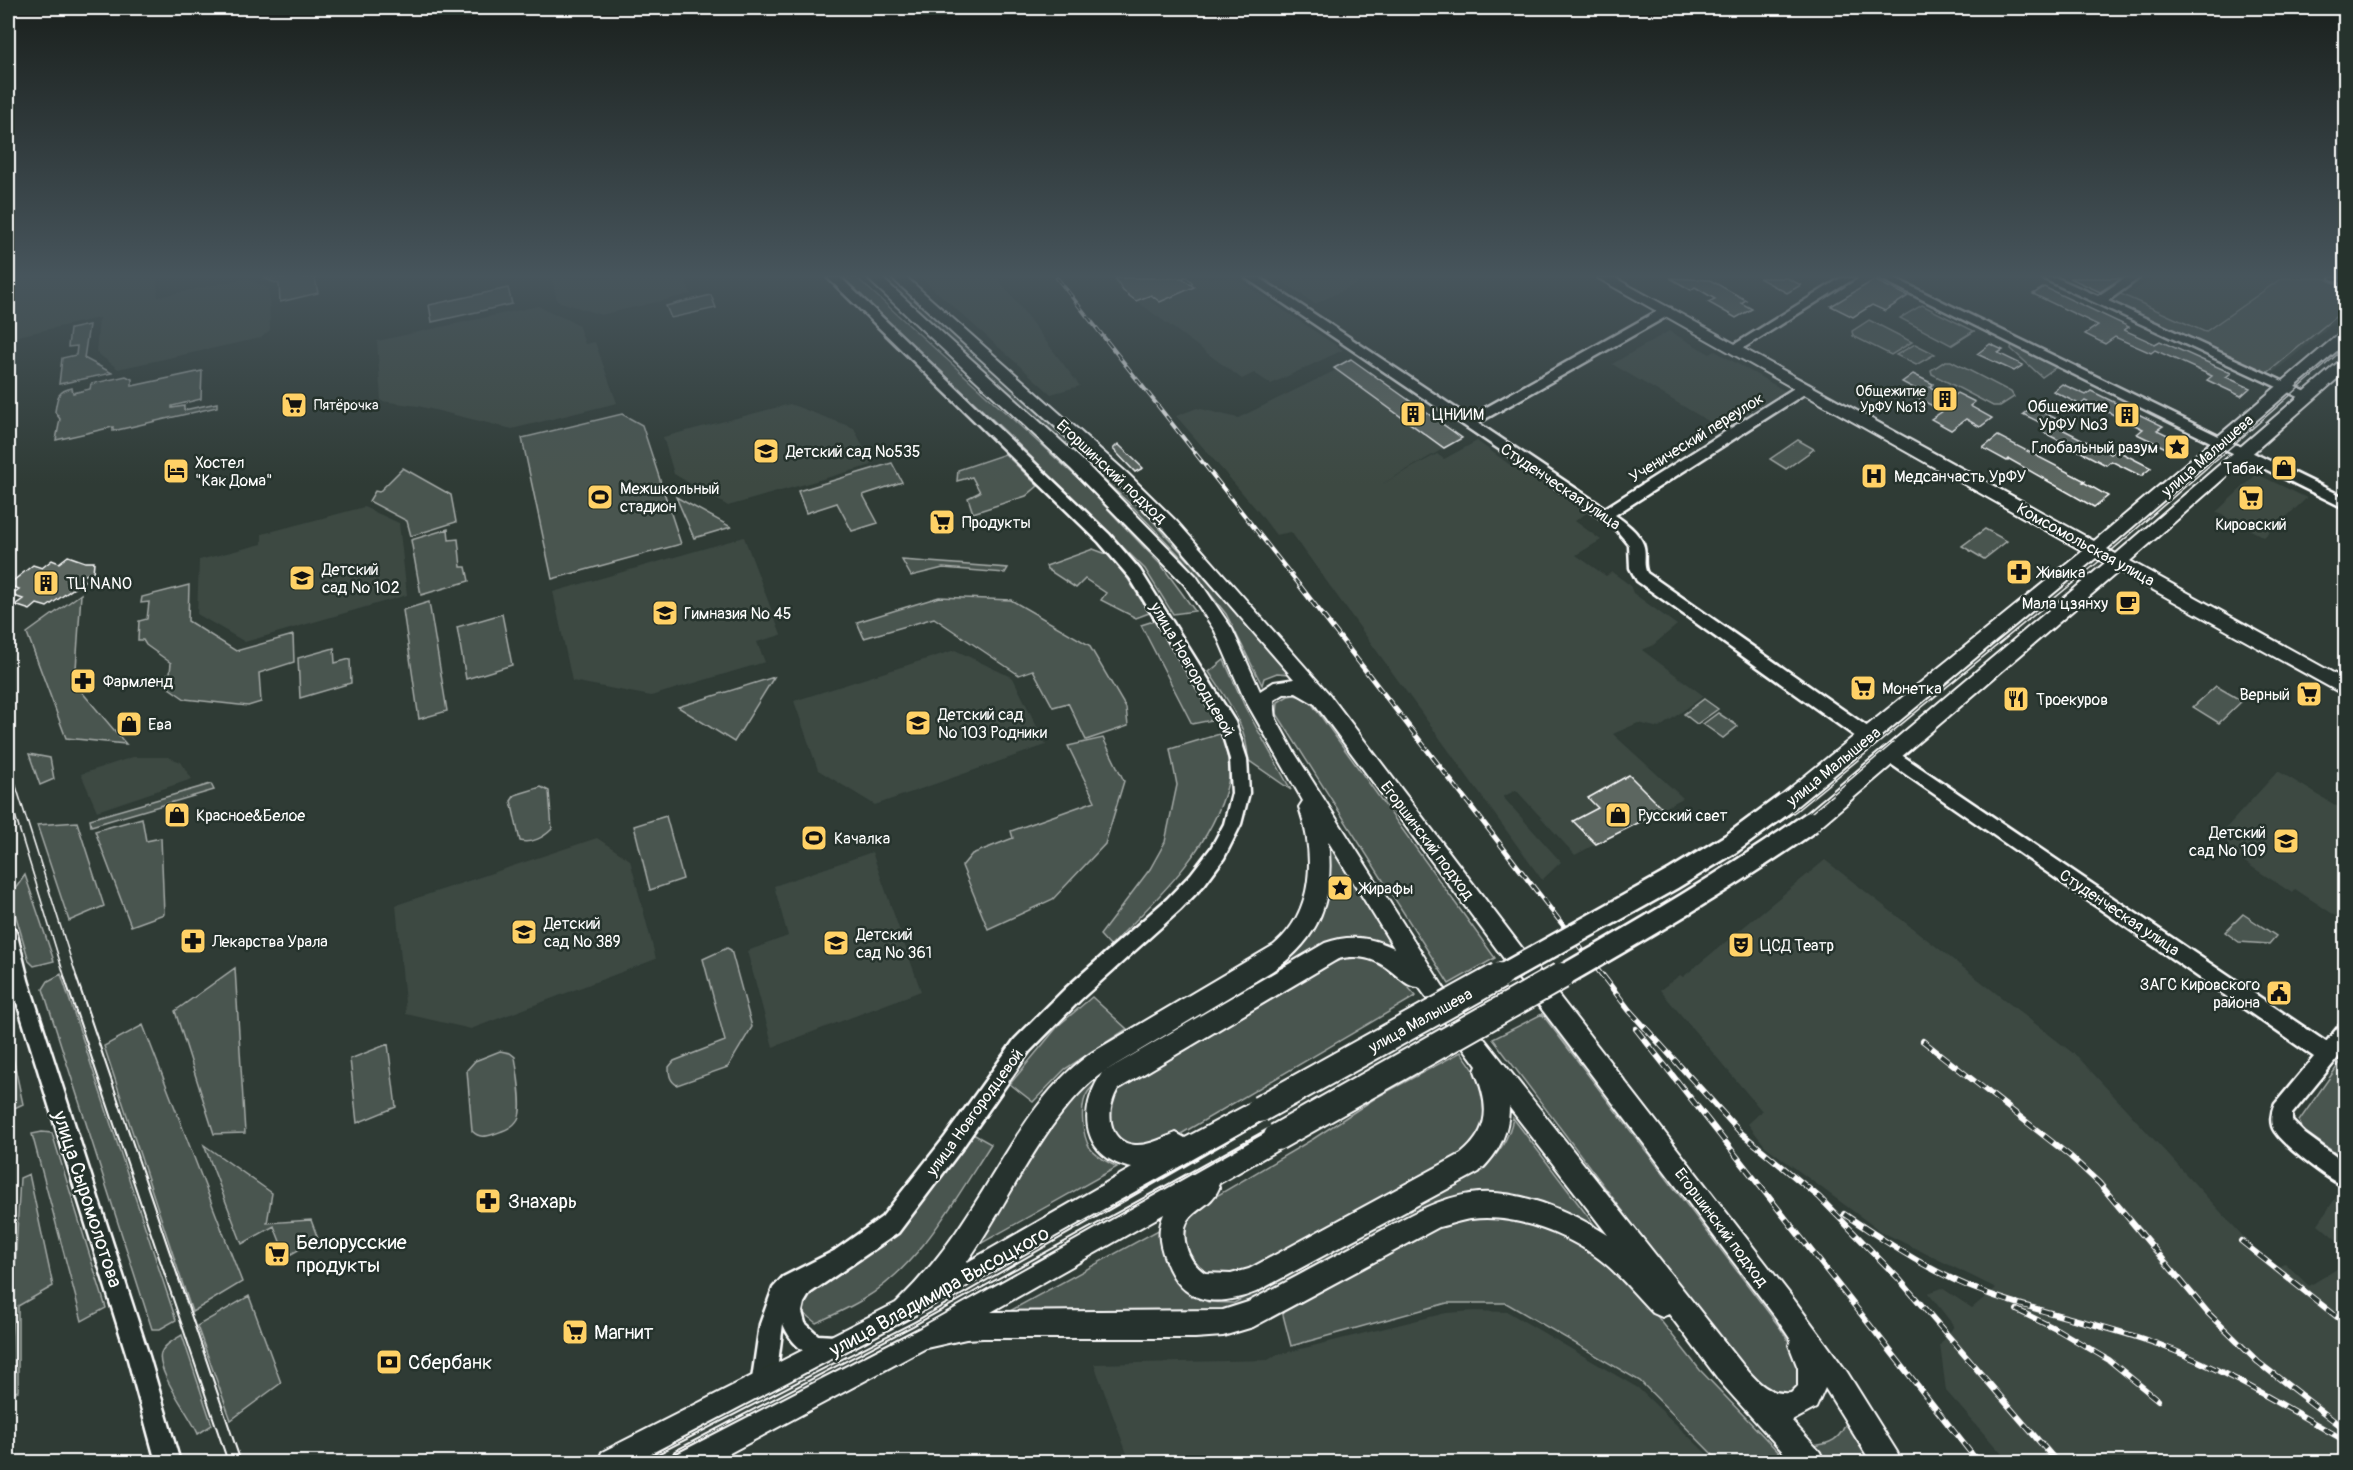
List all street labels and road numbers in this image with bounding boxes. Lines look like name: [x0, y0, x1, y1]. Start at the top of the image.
street label: Ученический переулок: [1626, 388, 1767, 487]
street label: улица Малышева: [2157, 410, 2258, 502]
street label: Егоршинский подход: [1052, 415, 1171, 528]
street label: Студенческая улица: [1496, 439, 1624, 534]
street label: Комсомольская улица: [2013, 499, 2158, 591]
street label: улица Новгородцевой: [1145, 598, 1239, 740]
street label: улица Малышева: [1782, 723, 1885, 812]
street label: Егоршинский подход: [1376, 777, 1479, 904]
street label: Студенческая улица: [2055, 865, 2183, 960]
street label: улица Малышева: [1364, 984, 1476, 1058]
street label: улица Новгородцевой: [922, 1045, 1028, 1181]
street label: улица Сыромолотова: [47, 1107, 128, 1291]
street label: Егоршинский подход: [1670, 1164, 1773, 1291]
street label: улица Владимира Высоцкого: [824, 1220, 1054, 1363]

